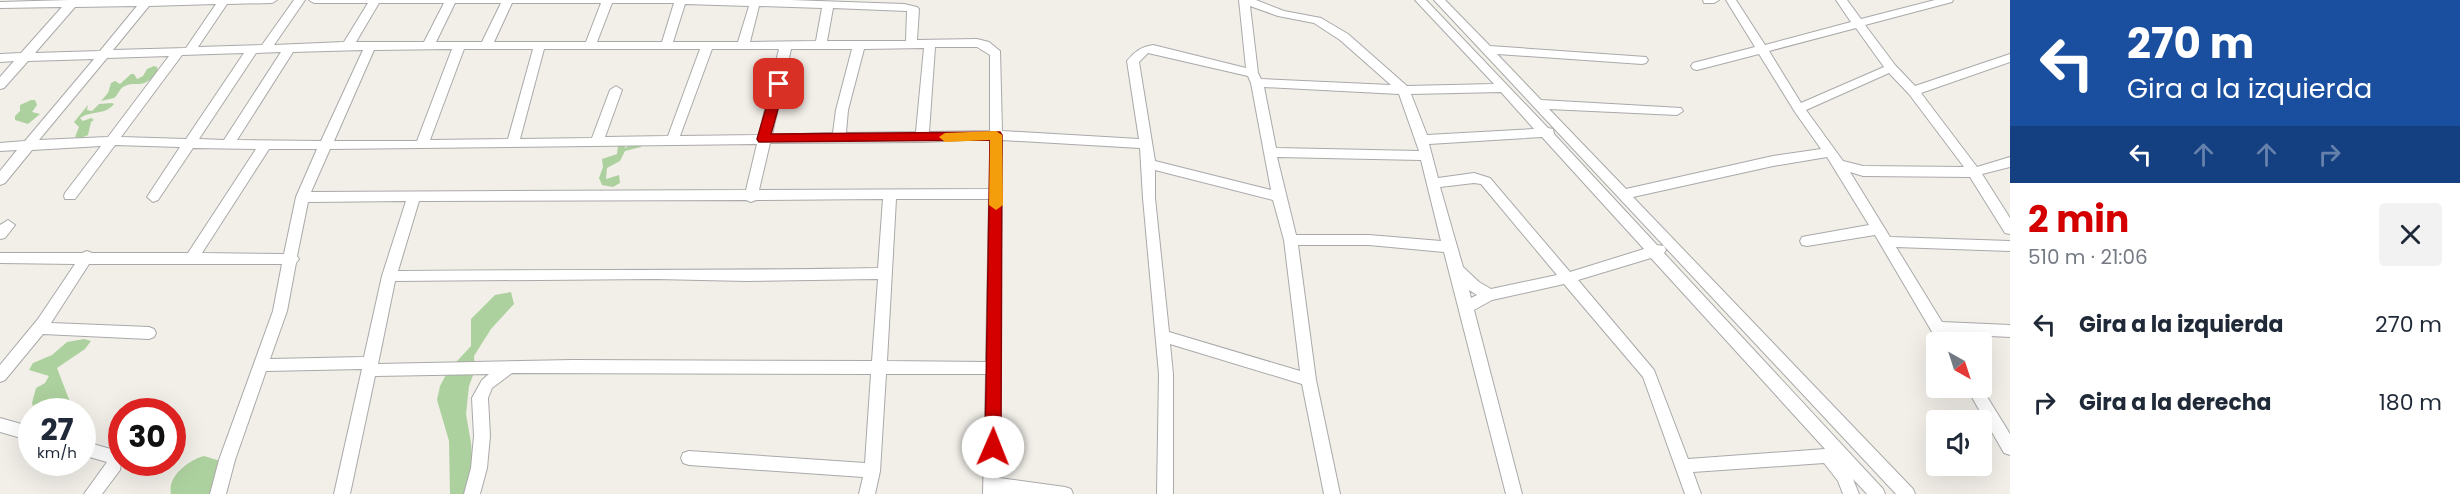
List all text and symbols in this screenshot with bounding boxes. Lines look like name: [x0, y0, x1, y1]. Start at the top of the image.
text: 270 m: [2127, 14, 2254, 73]
icon: left: [2028, 24, 2106, 102]
pin: [753, 58, 804, 109]
icon: arrive: [762, 67, 795, 100]
text: Gira a la izquierda: [2127, 70, 2372, 107]
icon: left: [2124, 138, 2157, 171]
icon: ahead: [2187, 138, 2220, 171]
icon: ahead: [2250, 138, 2283, 171]
icon: right: [2313, 138, 2346, 171]
text: 2 min: [2028, 194, 2129, 245]
button: close: [2379, 203, 2442, 266]
text: 510 m · 21:06: [2028, 243, 2148, 271]
icon: left: [2028, 308, 2061, 341]
text: Gira a la izquierda: [2079, 309, 2283, 340]
text: 270 m: [2375, 309, 2442, 340]
north arrow: [1926, 332, 1992, 398]
map controls: [1926, 332, 1992, 476]
icon: right: [2028, 386, 2061, 419]
text: Gira a la derecha: [2079, 387, 2272, 418]
text: 180 m: [2379, 387, 2442, 418]
speed limit sign: 30: [108, 398, 186, 476]
text: 27: [40, 408, 74, 451]
button: sound: [1926, 410, 1992, 476]
position arrow: [961, 415, 1025, 479]
text: km/h: [37, 442, 77, 463]

